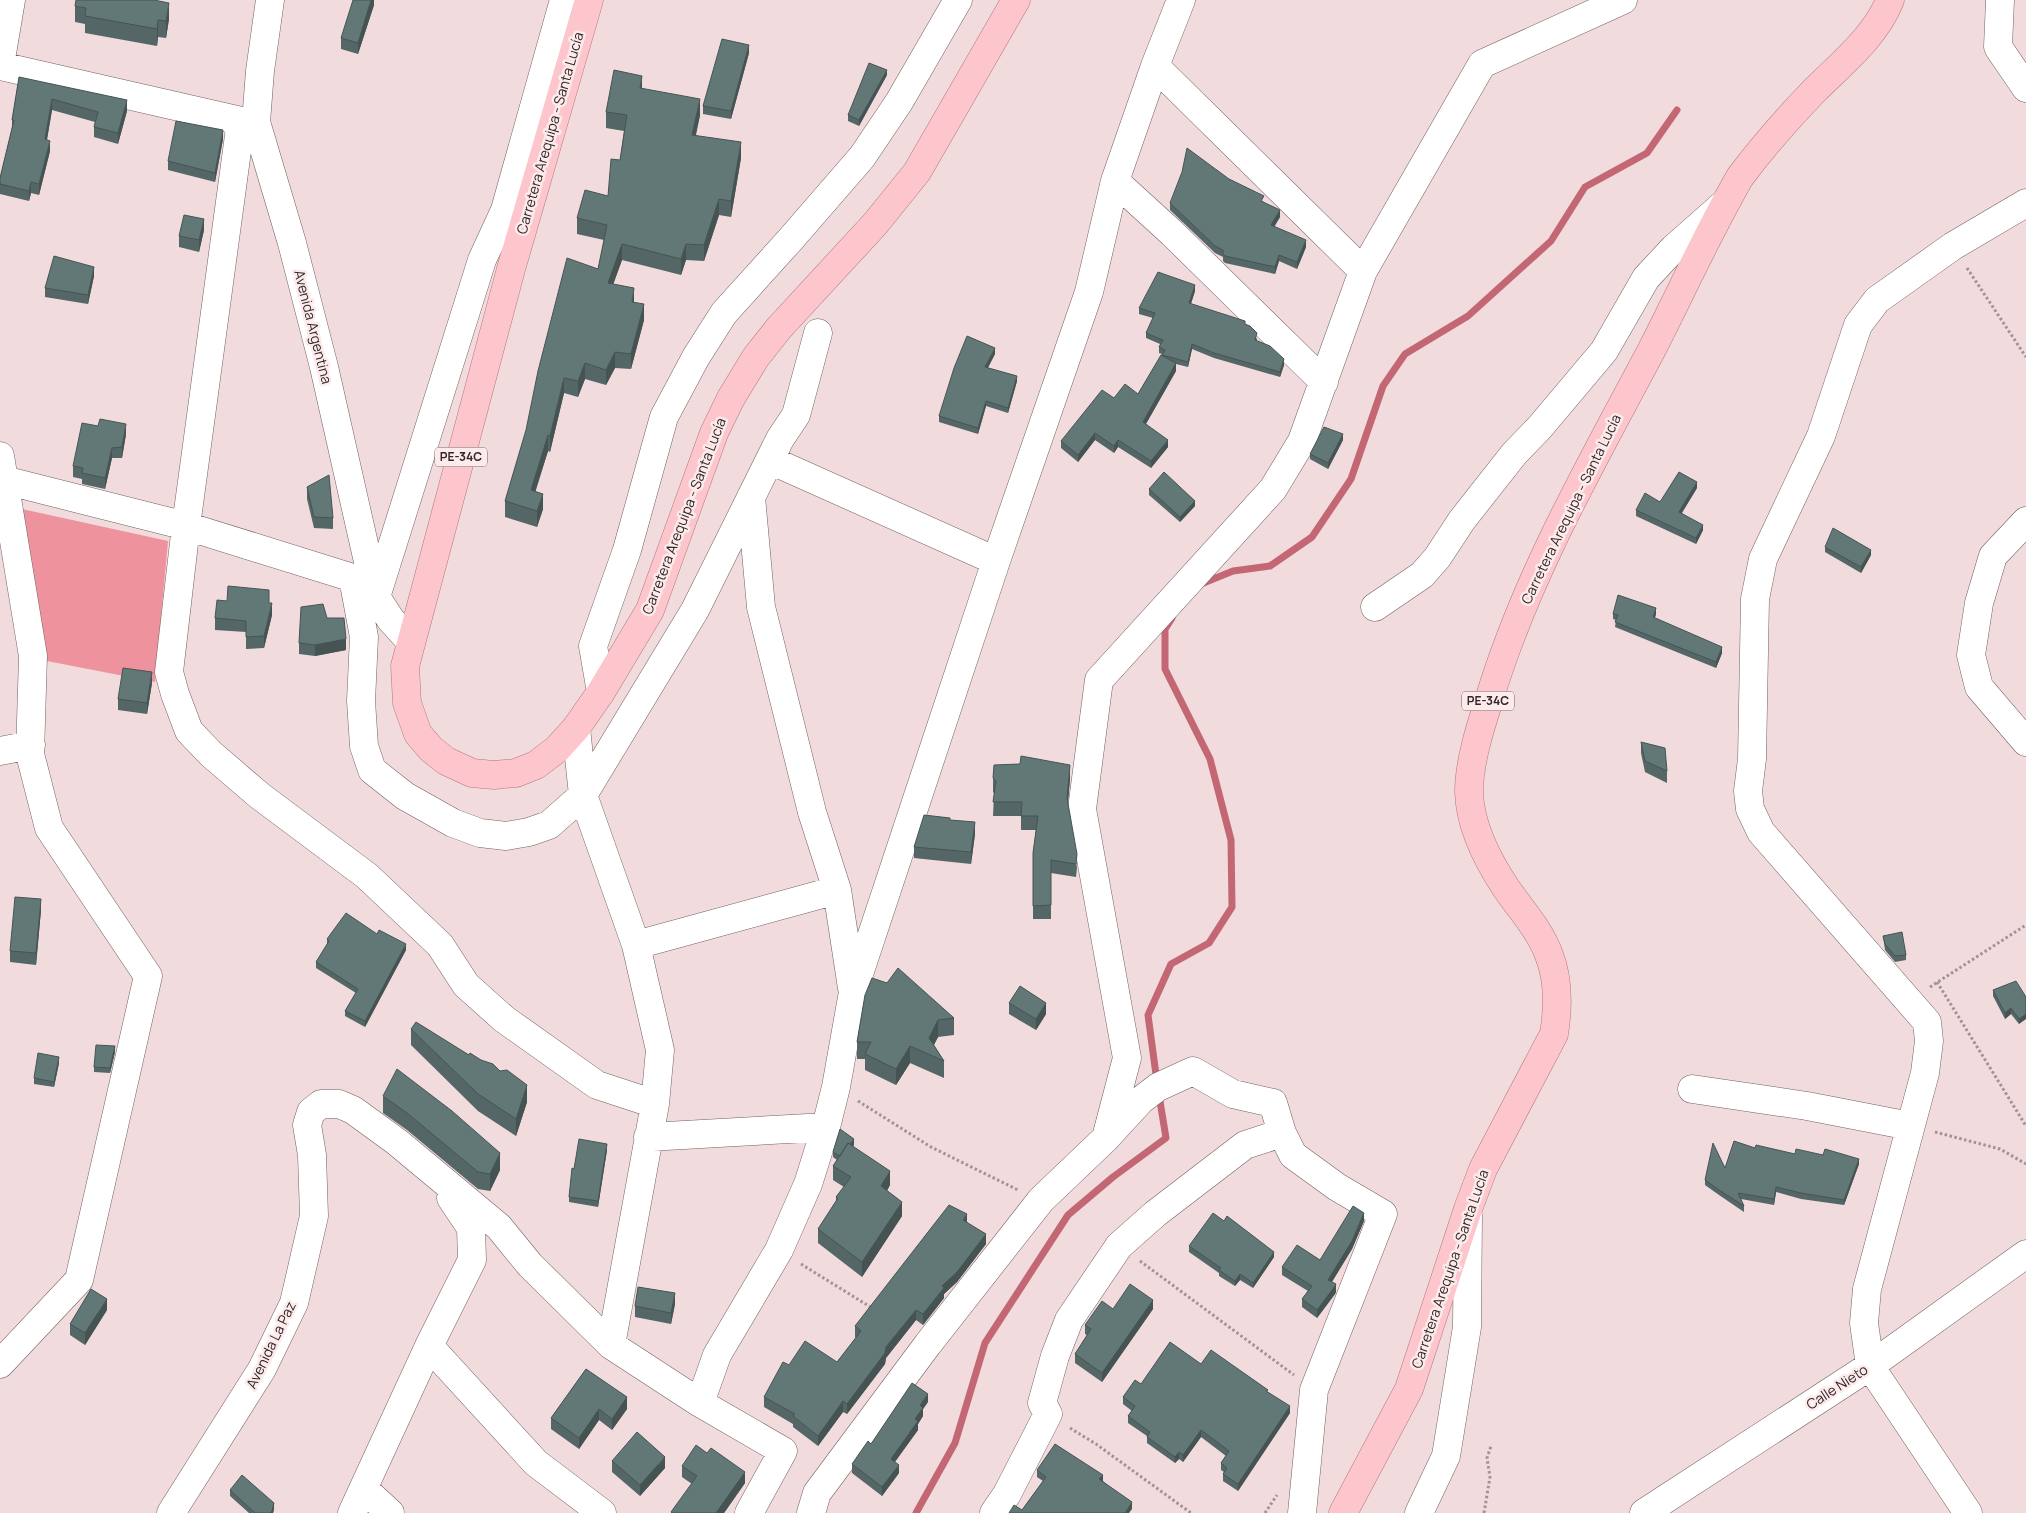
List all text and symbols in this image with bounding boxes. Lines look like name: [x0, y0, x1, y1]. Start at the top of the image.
street label: Carretera Arequipa - Santa Lucía: [512, 30, 587, 236]
street label: Avenida Argentina: [290, 268, 337, 386]
street label: Carretera Arequipa - Santa Lucía: [1516, 411, 1625, 607]
street label: Carretera Arequipa - Santa Lucía: [637, 415, 730, 617]
road number: PE-34C: [435, 448, 487, 467]
road number: PE-34C: [1462, 691, 1514, 710]
street label: Carretera Arequipa - Santa Lucía: [1407, 1167, 1493, 1371]
street label: Avenida La Paz: [241, 1298, 300, 1391]
street label: Calle Nieto: [1802, 1360, 1871, 1414]

